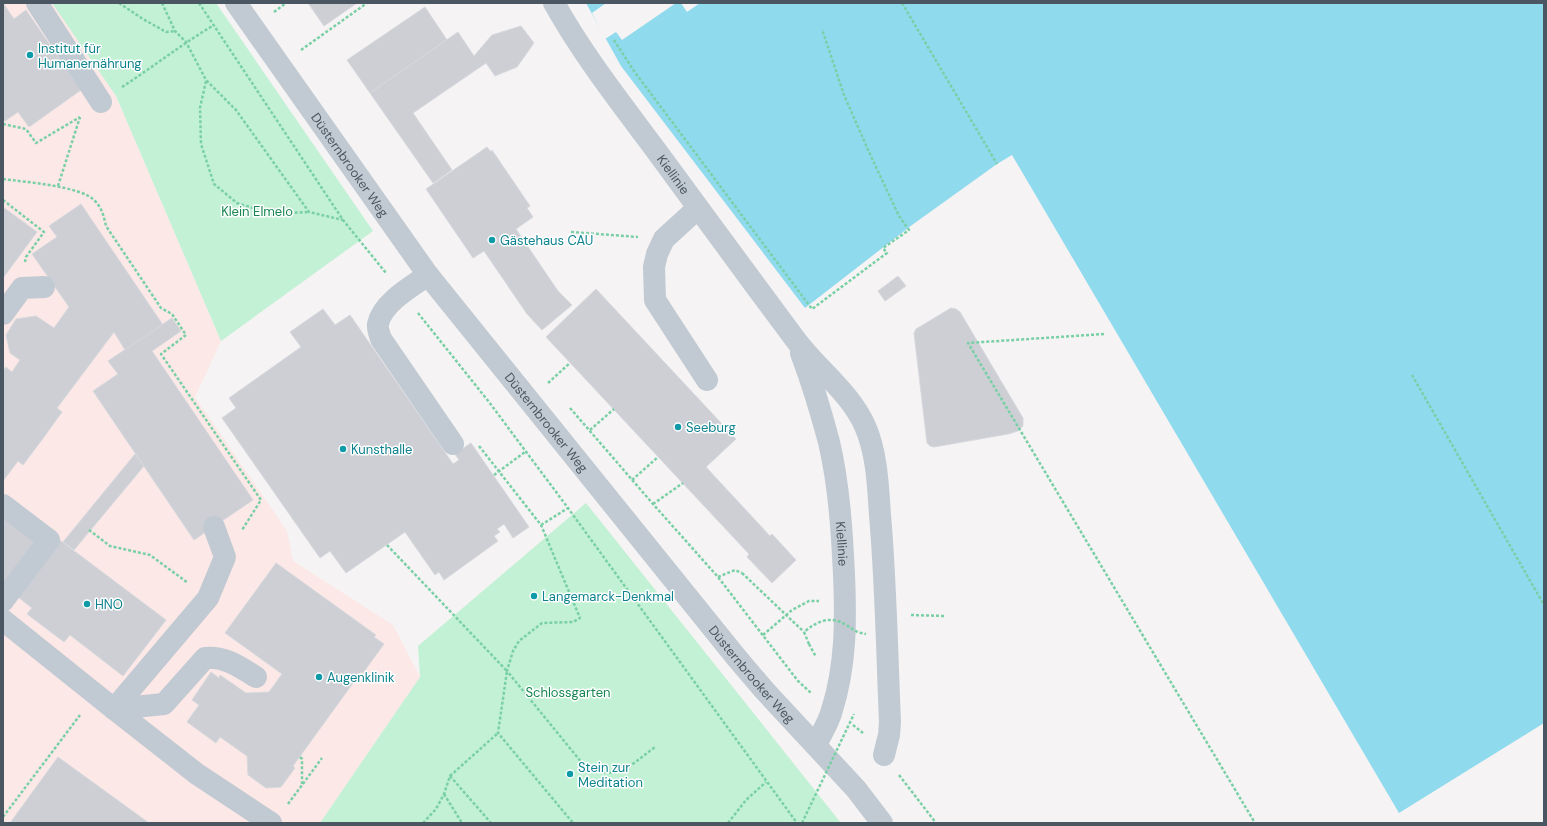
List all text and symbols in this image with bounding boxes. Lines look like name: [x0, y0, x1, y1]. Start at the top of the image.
place label: Institut für Humanernährung: [38, 40, 142, 72]
marker: Institut für Humanernährung: [25, 50, 35, 60]
street label: Düsternbrooker Weg: [307, 110, 392, 220]
street label: Kiellinie: [653, 151, 693, 198]
park label: Klein Elmelo: [221, 203, 293, 220]
place label: Gästehaus CAU: [500, 232, 593, 249]
marker: Gästehaus CAU: [487, 235, 497, 245]
street label: Düsternbrooker Weg: [501, 369, 592, 476]
place label: Seeburg: [686, 419, 736, 436]
marker: Seeburg: [673, 422, 683, 432]
place label: Kunsthalle: [351, 441, 412, 458]
marker: Kunsthalle: [338, 444, 348, 454]
street label: Kiellinie: [832, 521, 852, 567]
place label: Langemarck-Denkmal: [542, 588, 674, 605]
marker: Langemarck-Denkmal: [529, 591, 539, 601]
place label: HNO: [95, 596, 123, 613]
marker: HNO: [82, 599, 92, 609]
street label: Düsternbrooker Weg: [705, 622, 798, 727]
place label: Augenklinik: [327, 669, 395, 686]
marker: Augenklinik: [314, 672, 324, 682]
park label: Schlossgarten: [525, 684, 611, 701]
place label: Stein zur Meditation: [578, 759, 643, 791]
marker: Stein zur Meditation: [565, 769, 575, 779]

